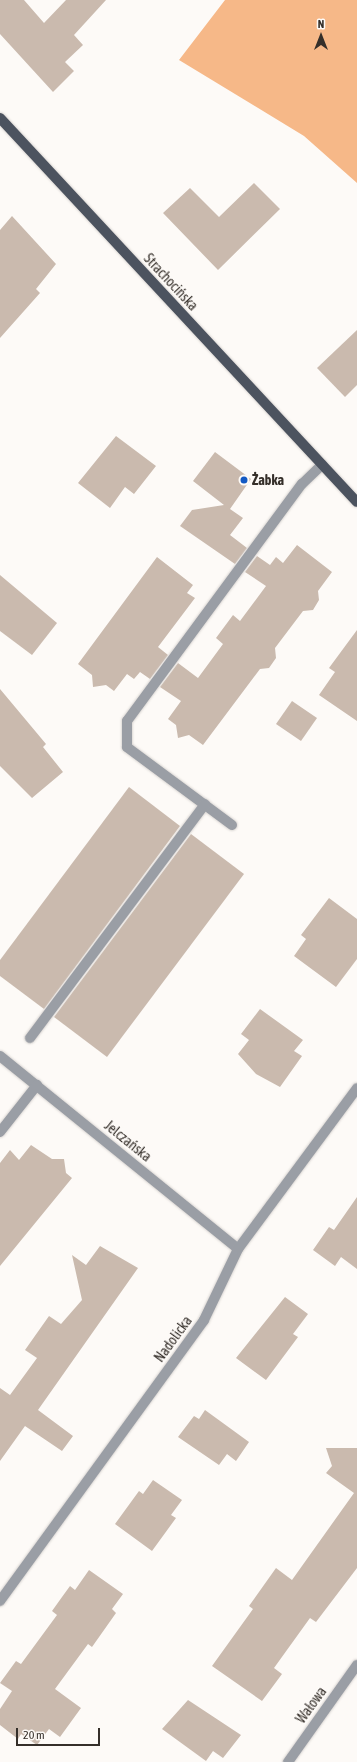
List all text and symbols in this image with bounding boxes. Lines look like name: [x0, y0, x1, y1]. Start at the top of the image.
north arrow: [301, 16, 341, 56]
text: N: [318, 18, 324, 30]
street label: Strachocińska: [140, 250, 202, 314]
place label: Żabka: [252, 472, 284, 488]
marker: Żabka: [239, 475, 249, 485]
street label: Jelczańska: [101, 1117, 155, 1165]
street label: Nadolicka: [151, 1313, 195, 1365]
street label: Wałowa: [292, 1683, 330, 1727]
scale bar: [18, 1720, 102, 1746]
text: 20 m: [23, 1728, 45, 1742]

